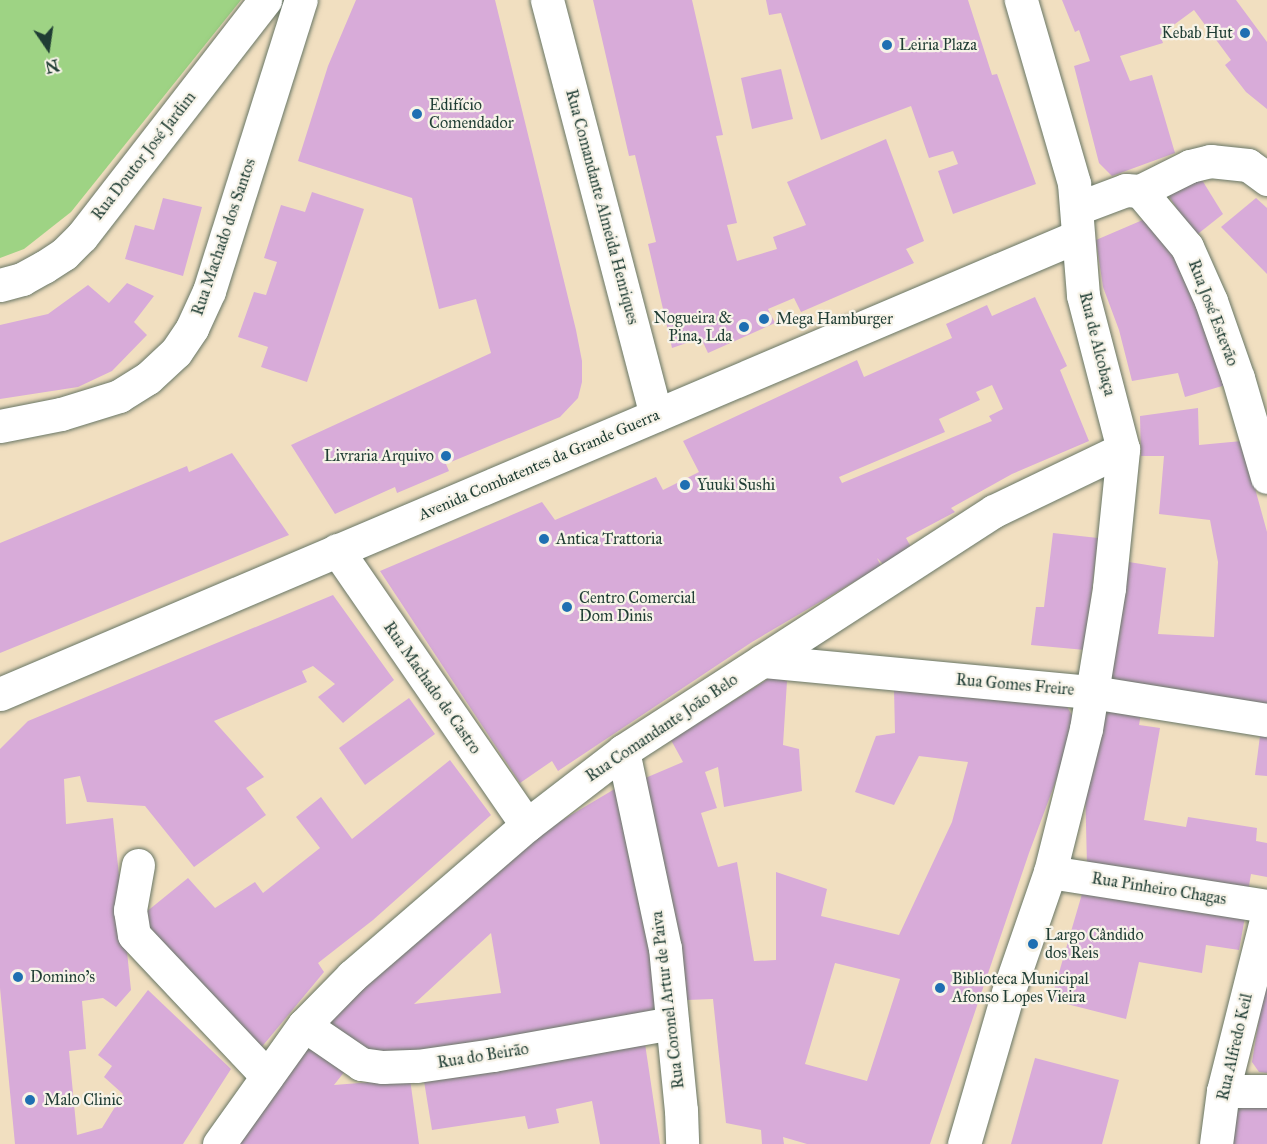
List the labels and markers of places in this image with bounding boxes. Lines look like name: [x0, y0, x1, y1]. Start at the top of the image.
place label: Kebab Hut: [1162, 23, 1233, 43]
marker: Kebab Hut: [1238, 26, 1252, 40]
place label: Leiria Plaza: [899, 35, 977, 55]
marker: Leiria Plaza: [880, 38, 894, 52]
place label: Edifício Comendador: [429, 95, 514, 133]
marker: Edifício Comendador: [410, 107, 424, 121]
place label: Nogueira & Pina, Lda: [654, 308, 732, 346]
place label: Mega Hamburger: [776, 309, 893, 329]
marker: Mega Hamburger: [757, 312, 771, 326]
marker: Nogueira & Pina, Lda: [737, 320, 751, 334]
place label: Livraria Arquivo: [324, 446, 434, 466]
marker: Livraria Arquivo: [439, 449, 453, 463]
place label: Yuuki Sushi: [697, 475, 775, 495]
marker: Yuuki Sushi: [678, 478, 692, 492]
place label: Antica Trattoria: [556, 529, 662, 549]
marker: Antica Trattoria: [537, 532, 551, 546]
place label: Centro Comercial Dom Dinis: [579, 588, 696, 626]
marker: Centro Comercial Dom Dinis: [560, 600, 574, 614]
place label: Largo Cândido dos Reis: [1045, 925, 1144, 963]
marker: Largo Cândido dos Reis: [1026, 937, 1040, 951]
place label: Domino's: [30, 967, 95, 987]
place label: Biblioteca Municipal Afonso Lopes Vieira: [952, 969, 1089, 1007]
marker: Domino's: [11, 970, 25, 984]
marker: Biblioteca Municipal Afonso Lopes Vieira: [933, 981, 947, 995]
place label: Malo Clinic: [44, 1090, 123, 1110]
marker: Malo Clinic: [21, 1091, 39, 1109]

